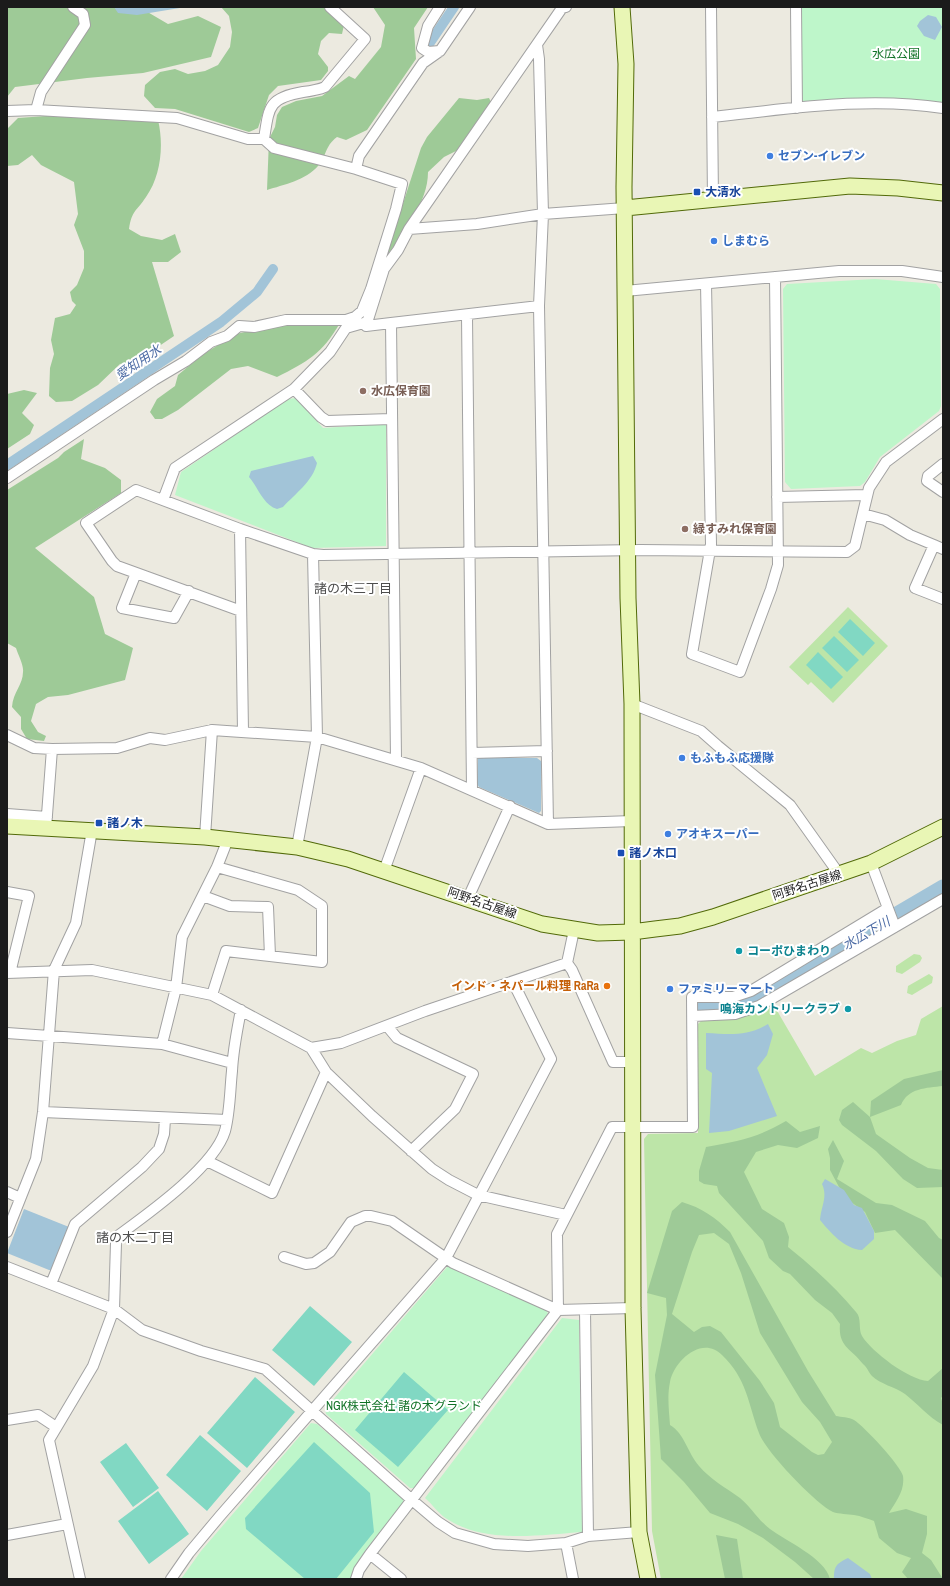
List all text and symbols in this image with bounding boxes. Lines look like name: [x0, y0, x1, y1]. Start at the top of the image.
park label: 水広公園: [872, 46, 920, 62]
place label: セブン-イレブン: [778, 148, 865, 164]
marker: セブン-イレブン: [765, 151, 775, 161]
place label: 大清水: [705, 184, 741, 200]
marker: 大清水: [692, 187, 702, 197]
place label: しまむら: [722, 233, 770, 249]
marker: しまむら: [709, 236, 719, 246]
water label: 愛知用水: [112, 340, 166, 384]
place label: 水広保育園: [371, 383, 431, 399]
marker: 水広保育園: [358, 386, 368, 396]
place label: 緑すみれ保育園: [693, 521, 777, 537]
marker: 緑すみれ保育園: [680, 524, 690, 534]
district label: 諸の木三丁目: [314, 580, 392, 597]
place label: もふもふ応援隊: [690, 750, 774, 766]
marker: もふもふ応援隊: [677, 753, 687, 763]
place label: 諸ノ木: [107, 815, 143, 831]
marker: 諸ノ木: [94, 818, 104, 828]
place label: アオキスーパー: [676, 826, 760, 842]
marker: アオキスーパー: [663, 829, 673, 839]
place label: 諸ノ木口: [629, 845, 677, 861]
marker: 諸ノ木口: [616, 848, 626, 858]
street label: 阿野名古屋線: [770, 866, 844, 904]
street label: 阿野名古屋線: [445, 884, 519, 922]
water label: 水広下川: [839, 912, 895, 954]
place label: コーポひまわり: [747, 943, 831, 959]
marker: コーポひまわり: [734, 946, 744, 956]
place label: インド・ネパール料理 RaRa: [451, 978, 600, 994]
marker: インド・ネパール料理 RaRa: [602, 981, 612, 991]
place label: ファミリーマート: [678, 981, 774, 997]
marker: ファミリーマート: [665, 984, 675, 994]
place label: 鳴海カントリークラブ: [720, 1001, 840, 1017]
marker: 鳴海カントリークラブ: [843, 1004, 853, 1014]
district label: 諸の木二丁目: [96, 1229, 174, 1246]
park label: NGK株式会社 諸の木グランド: [326, 1398, 482, 1414]

